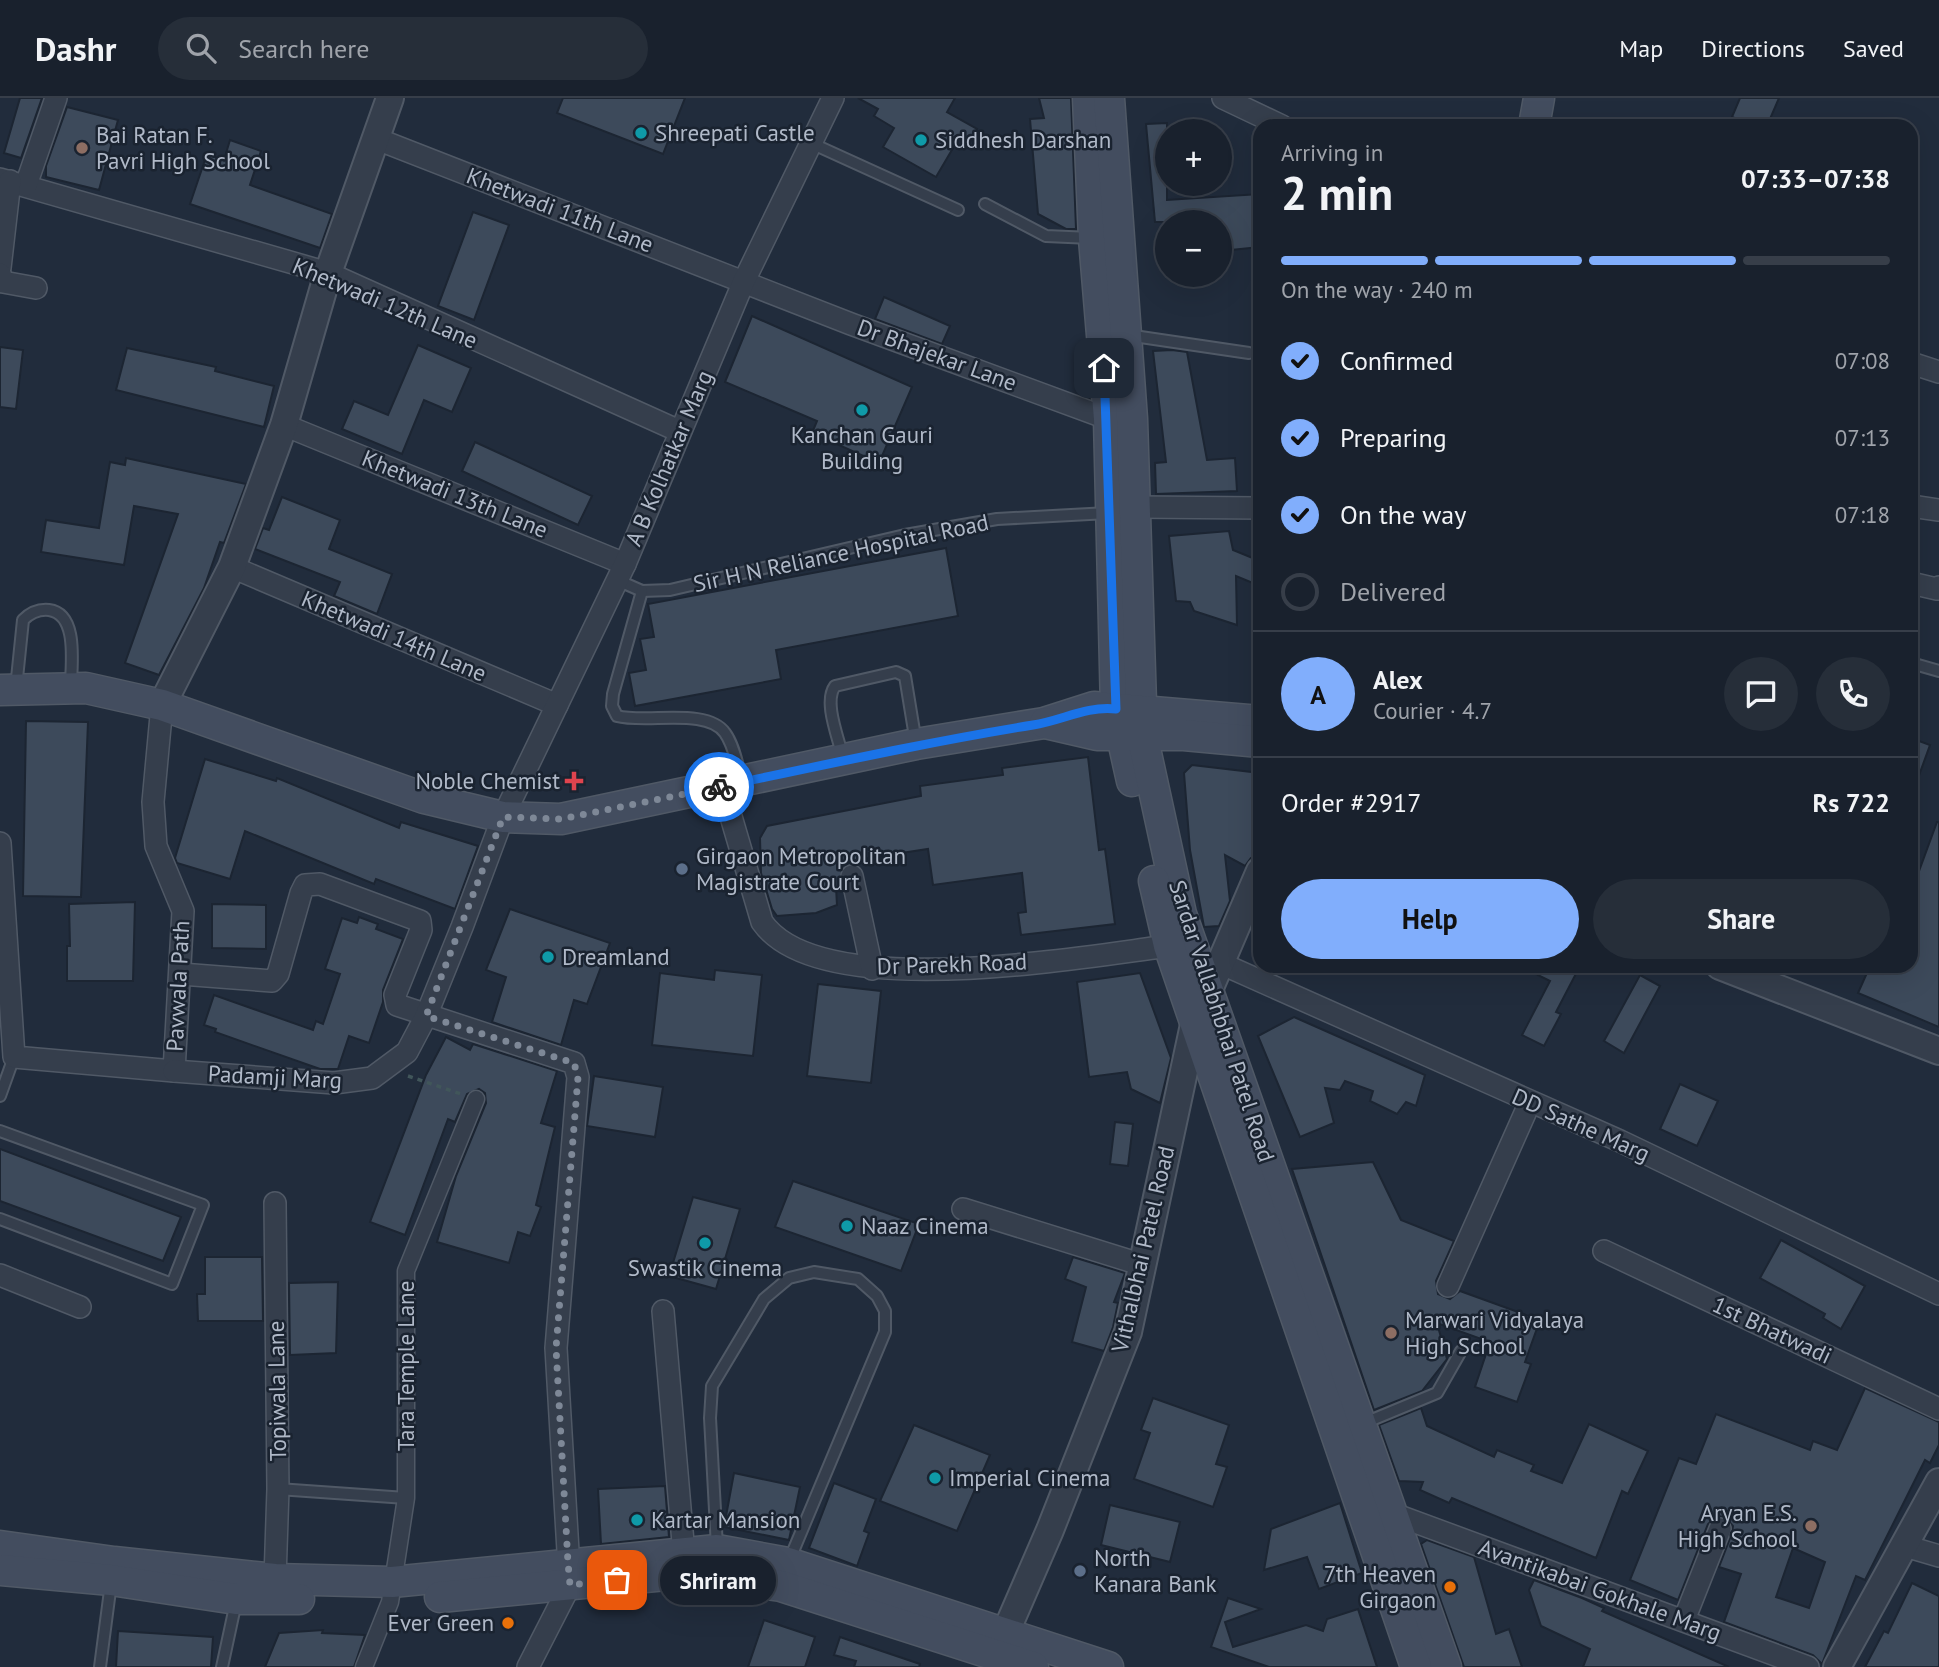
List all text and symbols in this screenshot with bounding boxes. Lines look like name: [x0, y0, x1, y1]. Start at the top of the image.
search box: [158, 17, 648, 80]
text: Dashr: [35, 27, 116, 70]
icon: search: [182, 29, 220, 67]
text: Search here: [238, 32, 369, 65]
text: Map: [1619, 33, 1663, 64]
text: Directions: [1701, 33, 1805, 64]
text: Saved: [1843, 33, 1904, 64]
place label: Shreepati Castle: [655, 118, 815, 147]
map controls: [1155, 119, 1232, 287]
button: +: [1155, 119, 1232, 196]
place label: Bai Ratan F. Pavri High School: [96, 120, 270, 175]
marker: Shreepati Castle: [633, 125, 649, 141]
place label: Siddhesh Darshan: [935, 125, 1111, 154]
marker: Siddhesh Darshan: [913, 132, 929, 148]
text: Arriving in: [1281, 138, 1383, 167]
marker: Bai Ratan F. Pavri High School: [74, 140, 90, 156]
street label: Khetwadi 11th Lane: [463, 161, 658, 259]
text: 07:33–07:38: [1741, 162, 1890, 195]
text: 2 min: [1281, 163, 1393, 223]
button: −: [1155, 210, 1232, 287]
street label: Khetwadi 12th Lane: [289, 251, 482, 355]
text: On the way · 240 m: [1281, 275, 1473, 304]
street label: Dr Bhajekar Lane: [853, 312, 1021, 397]
pin: [1074, 338, 1134, 398]
icon: check: [1281, 342, 1319, 380]
text: Confirmed: [1340, 344, 1453, 377]
text: 07:08: [1835, 346, 1890, 375]
icon: home: [1085, 349, 1123, 387]
street label: A B Kolhatkar Marg: [618, 366, 719, 550]
marker: Kanchan Gauri Building: [854, 402, 870, 418]
icon: check: [1281, 419, 1319, 457]
place label: Kanchan Gauri Building: [791, 420, 933, 475]
text: Preparing: [1340, 421, 1447, 454]
text: 07:13: [1835, 423, 1890, 452]
street label: Khetwadi 13th Lane: [358, 443, 552, 544]
icon: check: [1281, 496, 1319, 534]
text: On the way: [1340, 498, 1466, 531]
text: 07:18: [1835, 500, 1890, 529]
street label: Sir H N Reliance Hospital Road: [691, 507, 991, 598]
text: Delivered: [1340, 575, 1446, 608]
street label: Khetwadi 14th Lane: [298, 584, 491, 688]
button: chat: [1724, 657, 1798, 731]
button: phone: [1816, 657, 1890, 731]
text: Alex: [1373, 663, 1423, 696]
text: A: [1310, 678, 1326, 711]
text: Courier · 4.7: [1373, 696, 1492, 725]
courier: [684, 752, 754, 822]
place label: Noble Chemist: [416, 766, 560, 795]
icon: bike: [700, 768, 738, 806]
marker: Noble Chemist: [566, 773, 582, 789]
text: Order #2917: [1281, 786, 1421, 819]
text: Rs 722: [1813, 786, 1890, 819]
place label: Girgaon Metropolitan Magistrate Court: [696, 841, 906, 896]
marker: Girgaon Metropolitan Magistrate Court: [674, 861, 690, 877]
street label: Sardar Vallabhbhai Patel Road: [1163, 876, 1282, 1165]
button: Help: [1281, 879, 1579, 959]
button: Share: [1593, 879, 1890, 959]
street label: Pavwala Path: [160, 920, 195, 1052]
place label: Dreamland: [562, 942, 670, 971]
street label: Dr Parekh Road: [876, 946, 1028, 981]
marker: Dreamland: [540, 949, 556, 965]
street label: Padamji Marg: [207, 1059, 343, 1094]
street label: DD Sathe Marg: [1508, 1081, 1655, 1168]
street label: Vithalbhai Patel Road: [1104, 1143, 1180, 1356]
place label: Naaz Cinema: [861, 1211, 989, 1240]
marker: Naaz Cinema: [839, 1218, 855, 1234]
marker: Swastik Cinema: [697, 1235, 713, 1251]
place label: Swastik Cinema: [628, 1253, 782, 1282]
street label: Tara Temple Lane: [391, 1281, 420, 1451]
street label: 1st Bhatwadi: [1708, 1289, 1836, 1370]
place label: Marwari Vidyalaya High School: [1405, 1305, 1584, 1360]
street label: Topiwala Lane: [261, 1321, 292, 1461]
marker: Marwari Vidyalaya High School: [1383, 1325, 1399, 1341]
place label: Imperial Cinema: [949, 1463, 1110, 1492]
marker: Imperial Cinema: [927, 1470, 943, 1486]
place label: Aryan E.S. High School: [1678, 1498, 1797, 1553]
place label: Kartar Mansion: [651, 1505, 800, 1534]
marker: Kartar Mansion: [629, 1512, 645, 1528]
marker: Aryan E.S. High School: [1803, 1518, 1819, 1534]
street label: Avantikabai Gokhale Marg: [1475, 1532, 1725, 1647]
place label: North Kanara Bank: [1094, 1543, 1217, 1598]
pin: [587, 1550, 647, 1610]
callout: Shriram: [659, 1556, 774, 1604]
place label: 7th Heaven Girgaon: [1324, 1559, 1436, 1614]
icon: bag: [598, 1561, 636, 1599]
marker: North Kanara Bank: [1072, 1563, 1088, 1579]
text: Shriram: [680, 1566, 756, 1595]
marker: 7th Heaven Girgaon: [1442, 1579, 1458, 1595]
place label: Ever Green: [388, 1608, 494, 1637]
marker: Ever Green: [500, 1615, 516, 1631]

